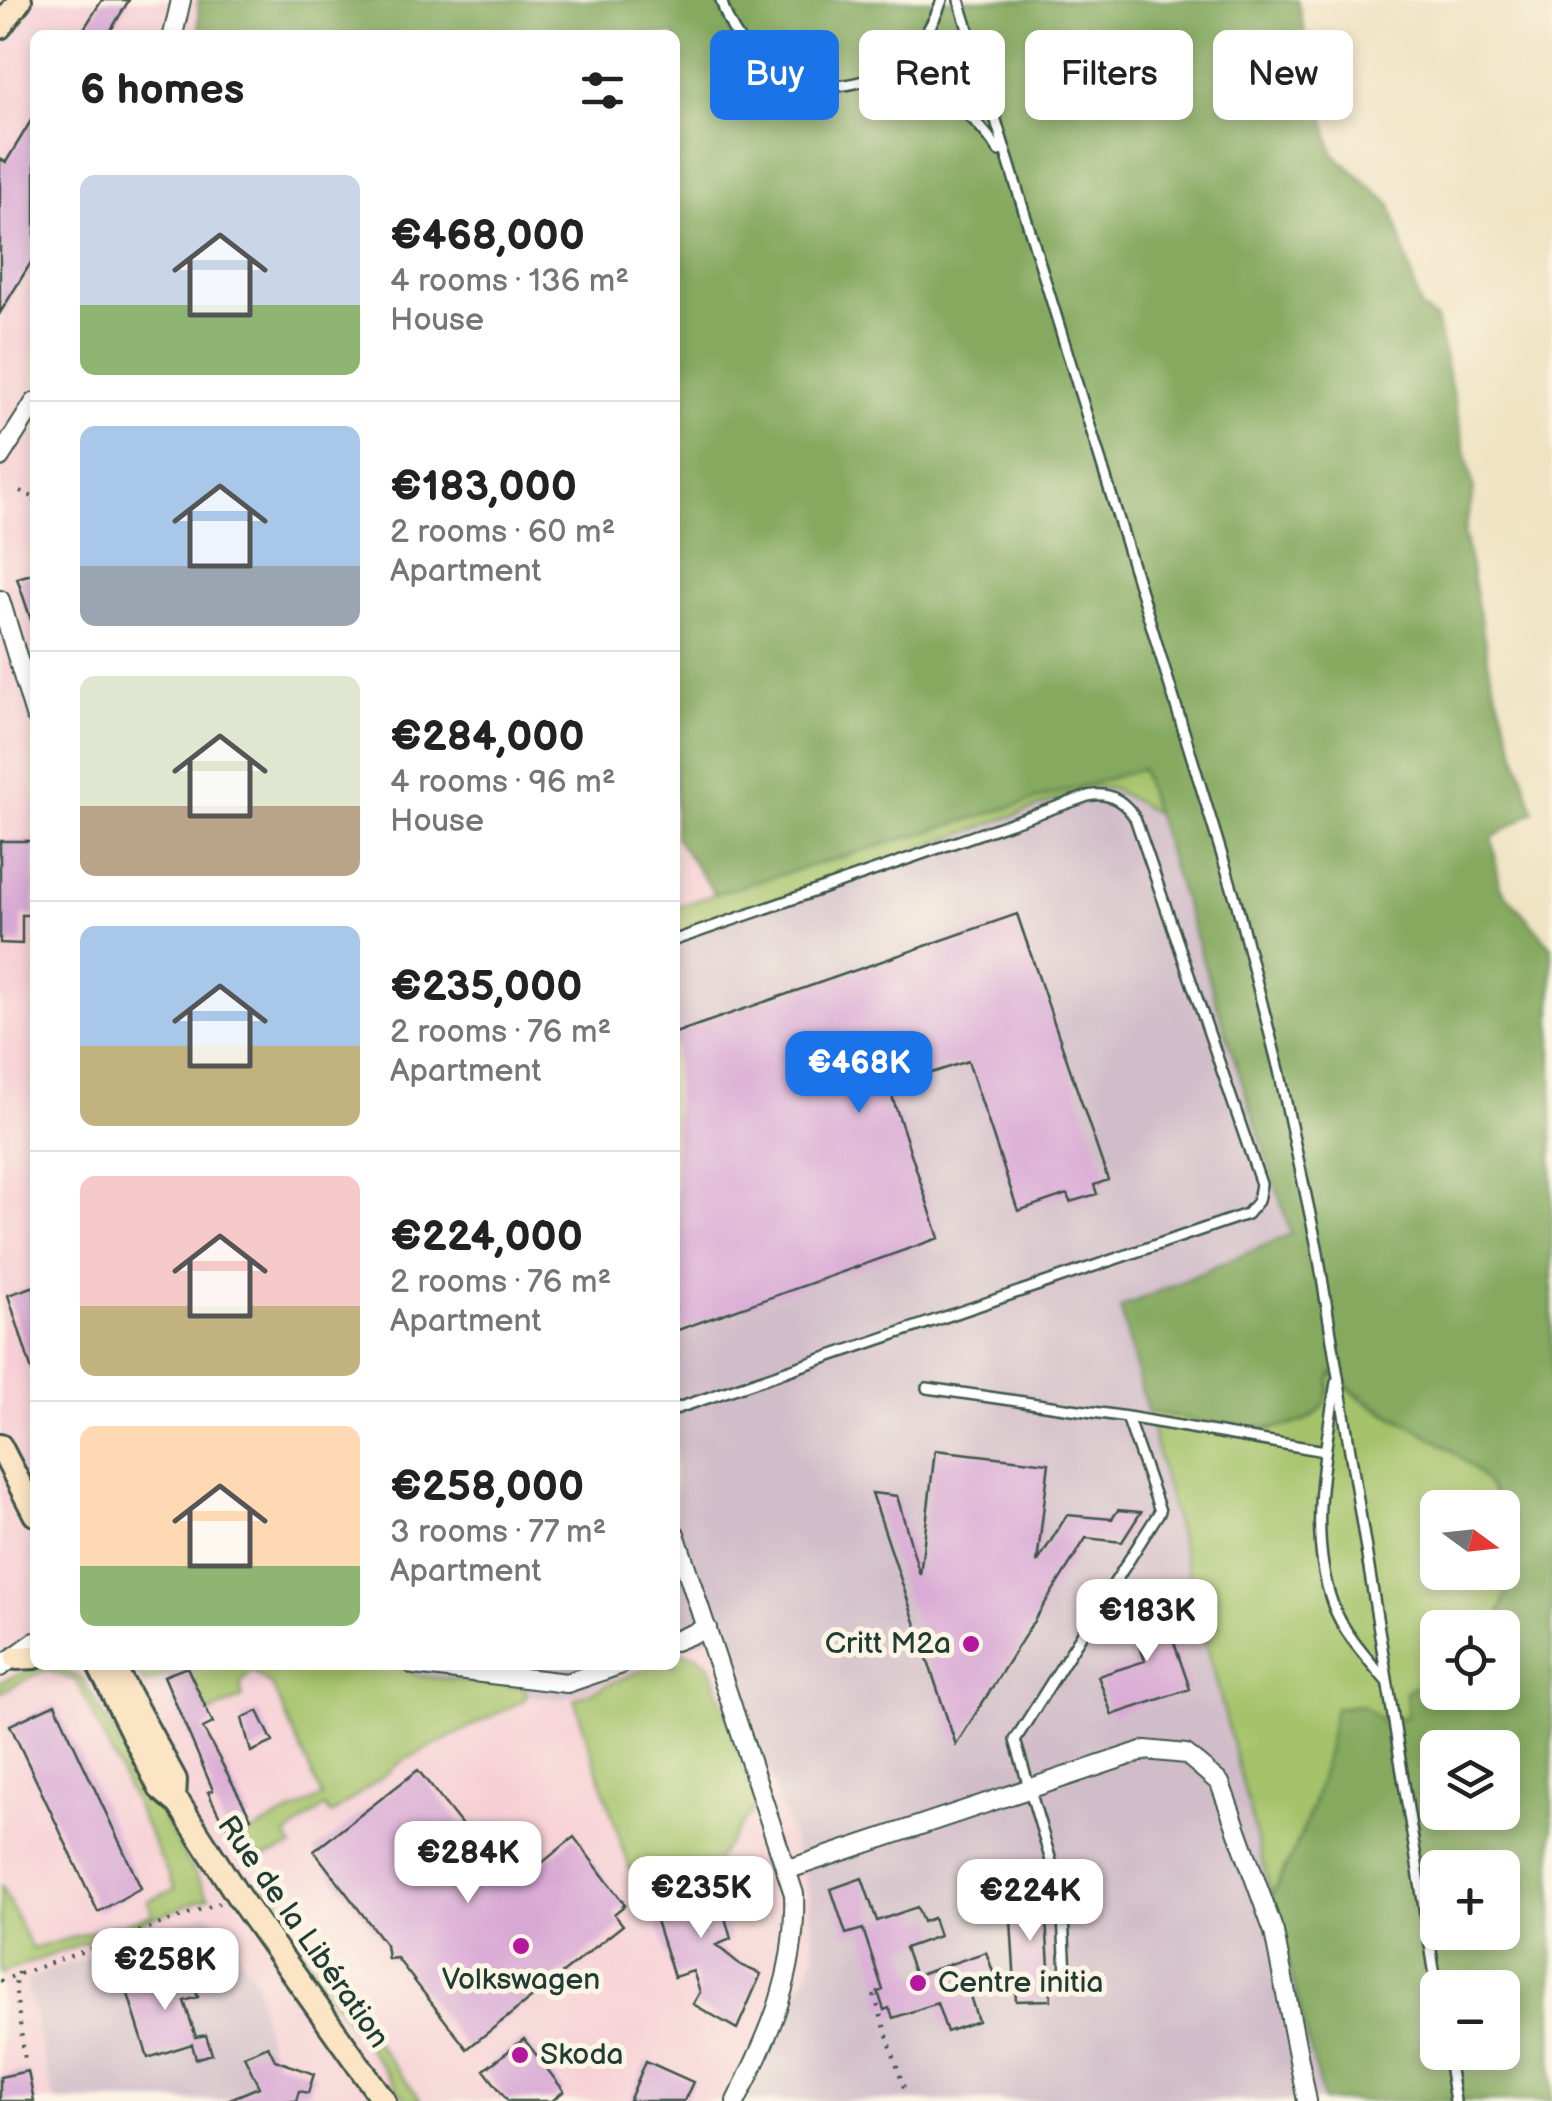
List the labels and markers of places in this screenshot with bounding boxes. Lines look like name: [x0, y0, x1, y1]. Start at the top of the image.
pin: €468K: [789, 1031, 929, 1116]
pin: €183K: [1077, 1579, 1217, 1664]
place label: Critt M2a: [825, 1626, 951, 1662]
marker: Critt M2a: [960, 1633, 982, 1655]
pin: €284K: [398, 1821, 538, 1906]
pin: €235K: [631, 1856, 771, 1941]
pin: €224K: [960, 1859, 1100, 1944]
pin: €258K: [95, 1928, 235, 2013]
marker: Volkswagen: [510, 1935, 532, 1957]
place label: Volkswagen: [442, 1962, 600, 1998]
place label: Centre initia: [938, 1965, 1104, 2001]
marker: Centre initia: [907, 1972, 929, 1994]
place label: Skoda: [540, 2037, 624, 2073]
marker: Skoda: [509, 2044, 531, 2066]

